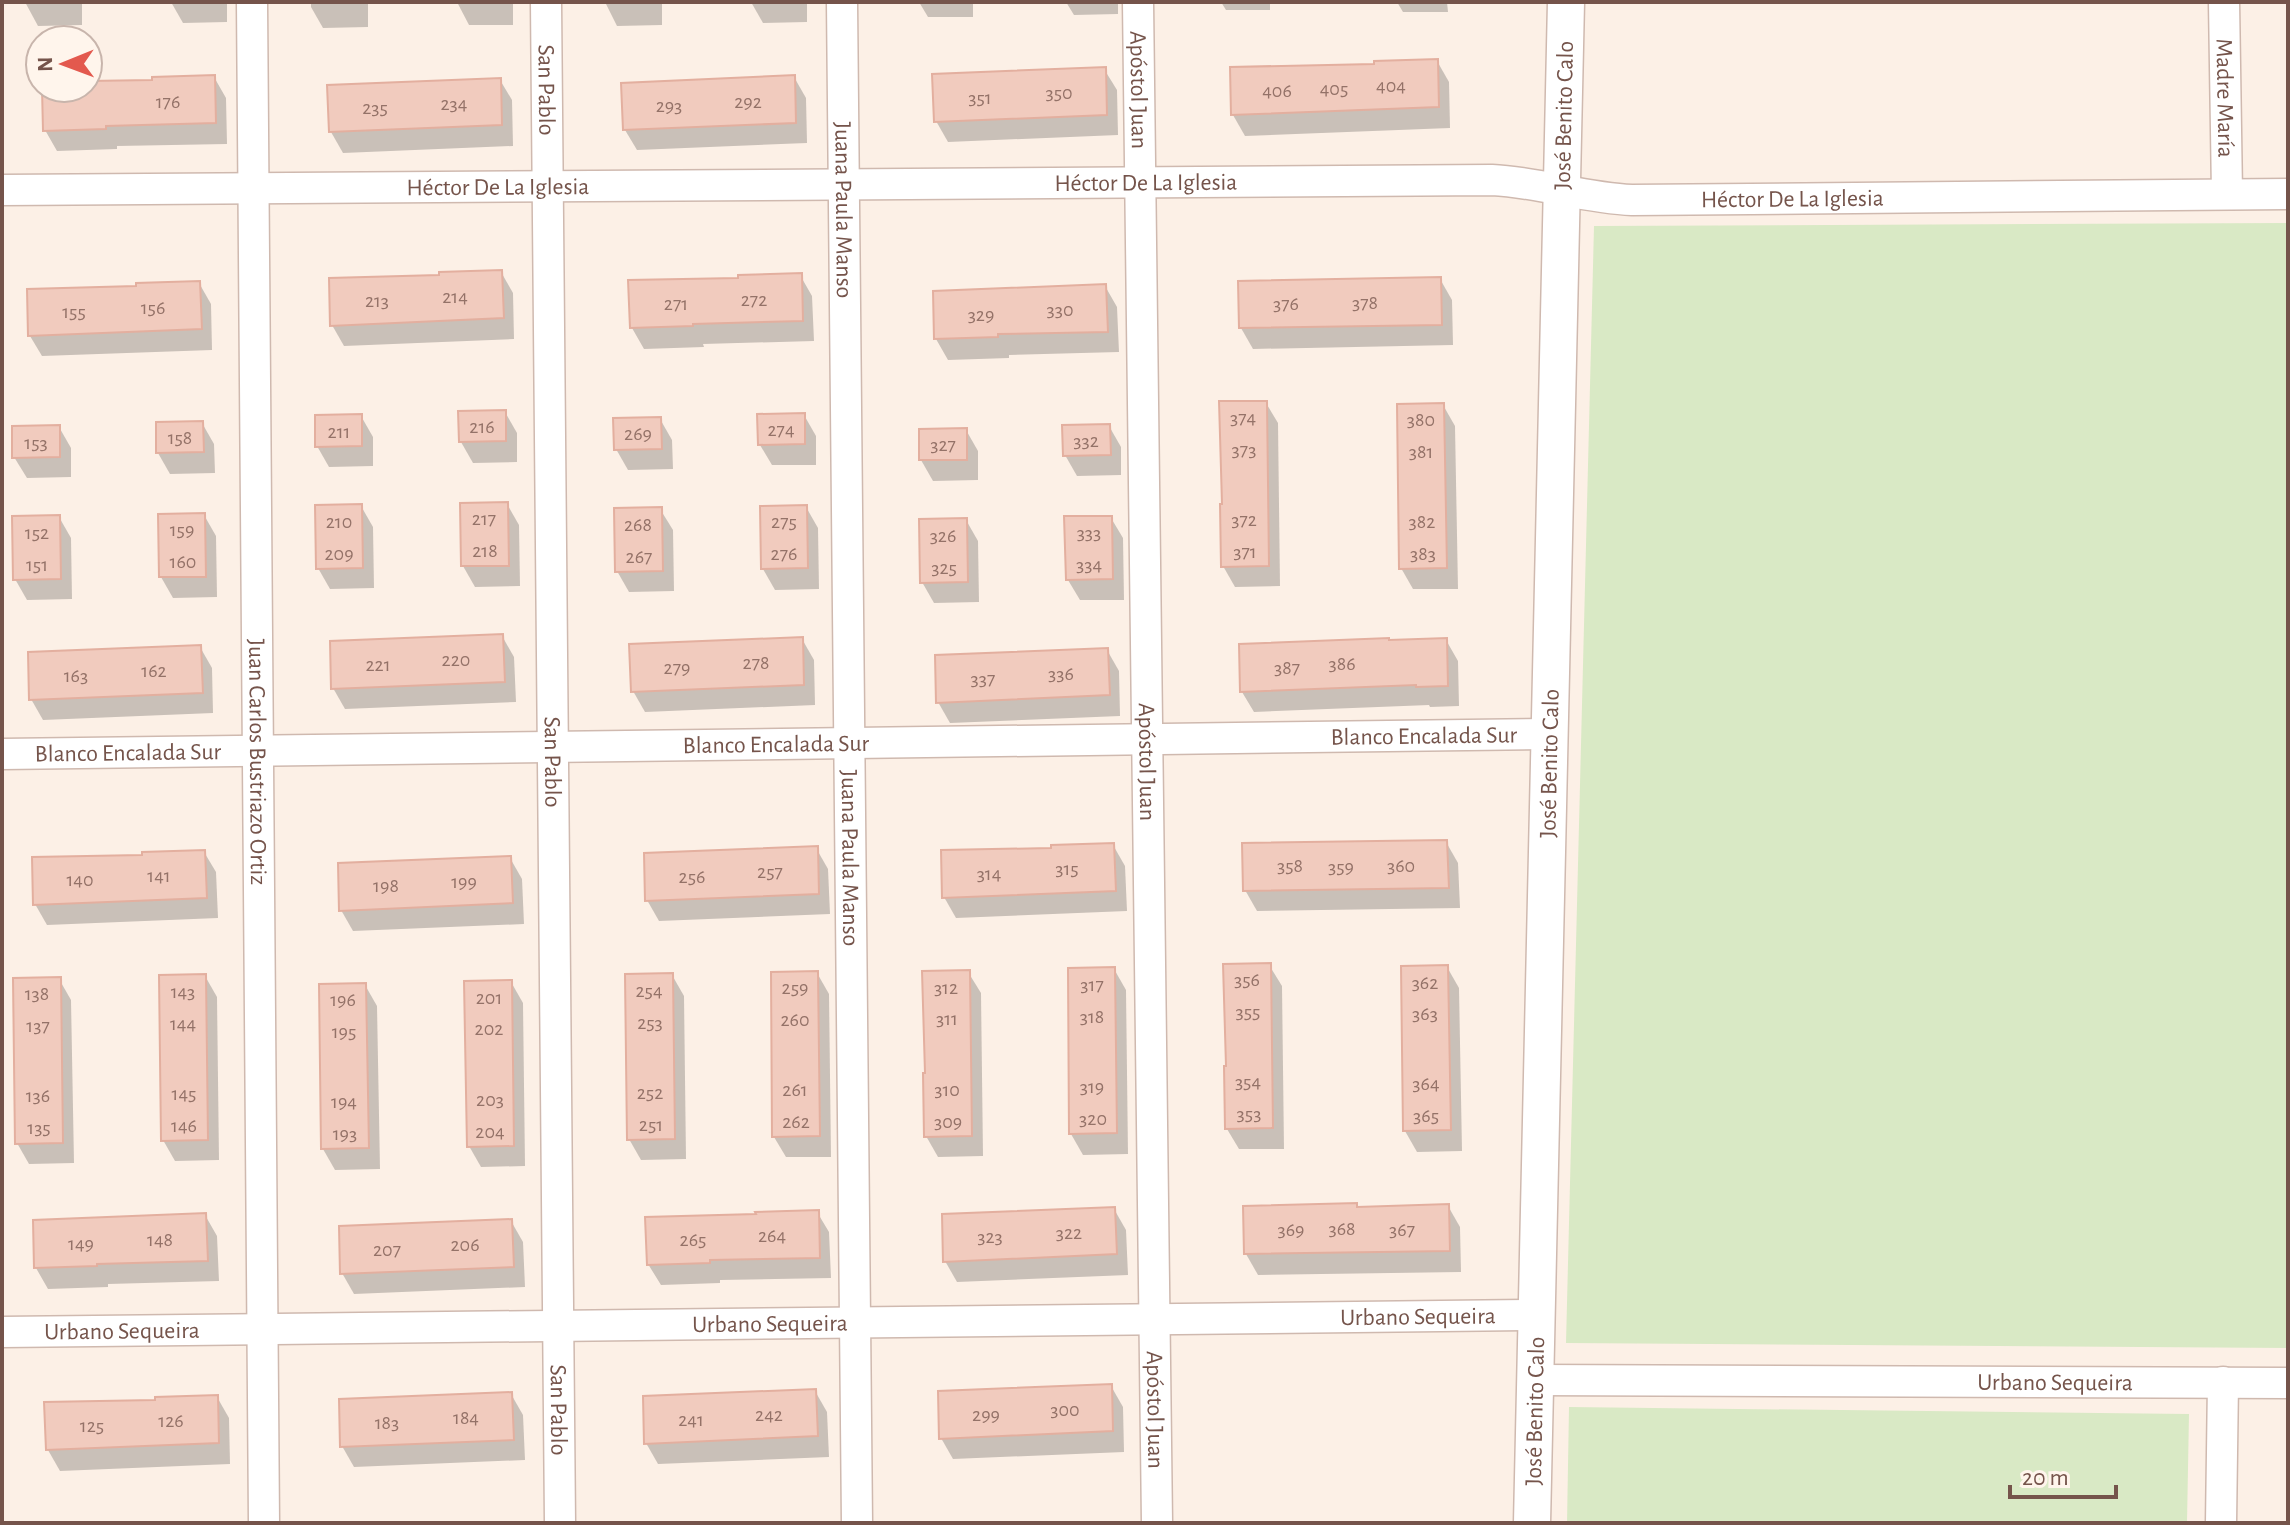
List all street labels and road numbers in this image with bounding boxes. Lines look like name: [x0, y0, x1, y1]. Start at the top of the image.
street label: Apóstol Juan: [1125, 31, 1151, 149]
street label: Madre María: [2212, 38, 2237, 158]
street label: José Benito Calo: [1551, 41, 1578, 190]
street label: San Pablo: [533, 44, 558, 136]
street label: Juana Paula Manso: [830, 122, 856, 298]
street label: Héctor De La Iglesia: [1054, 171, 1237, 196]
street label: Héctor De La Iglesia: [406, 175, 589, 200]
street label: Héctor De La Iglesia: [1701, 187, 1884, 212]
street label: Juan Carlos Bustriazo Ortiz: [244, 639, 270, 885]
street label: José Benito Calo: [1536, 688, 1564, 838]
street label: Apóstol Juan: [1134, 703, 1159, 821]
street label: San Pablo: [540, 716, 564, 808]
street label: Blanco Encalada Sur: [1330, 723, 1518, 750]
street label: Blanco Encalada Sur: [683, 732, 870, 758]
street label: Blanco Encalada Sur: [35, 740, 222, 767]
street label: Juana Paula Manso: [837, 770, 862, 946]
street label: Urbano Sequeira: [1340, 1304, 1496, 1330]
street label: Urbano Sequeira: [692, 1312, 848, 1337]
street label: Urbano Sequeira: [44, 1319, 200, 1345]
street label: José Benito Calo: [1522, 1336, 1549, 1486]
street label: Apóstol Juan: [1142, 1351, 1167, 1469]
street label: San Pablo: [546, 1364, 570, 1456]
street label: Urbano Sequeira: [1977, 1371, 2133, 1395]

